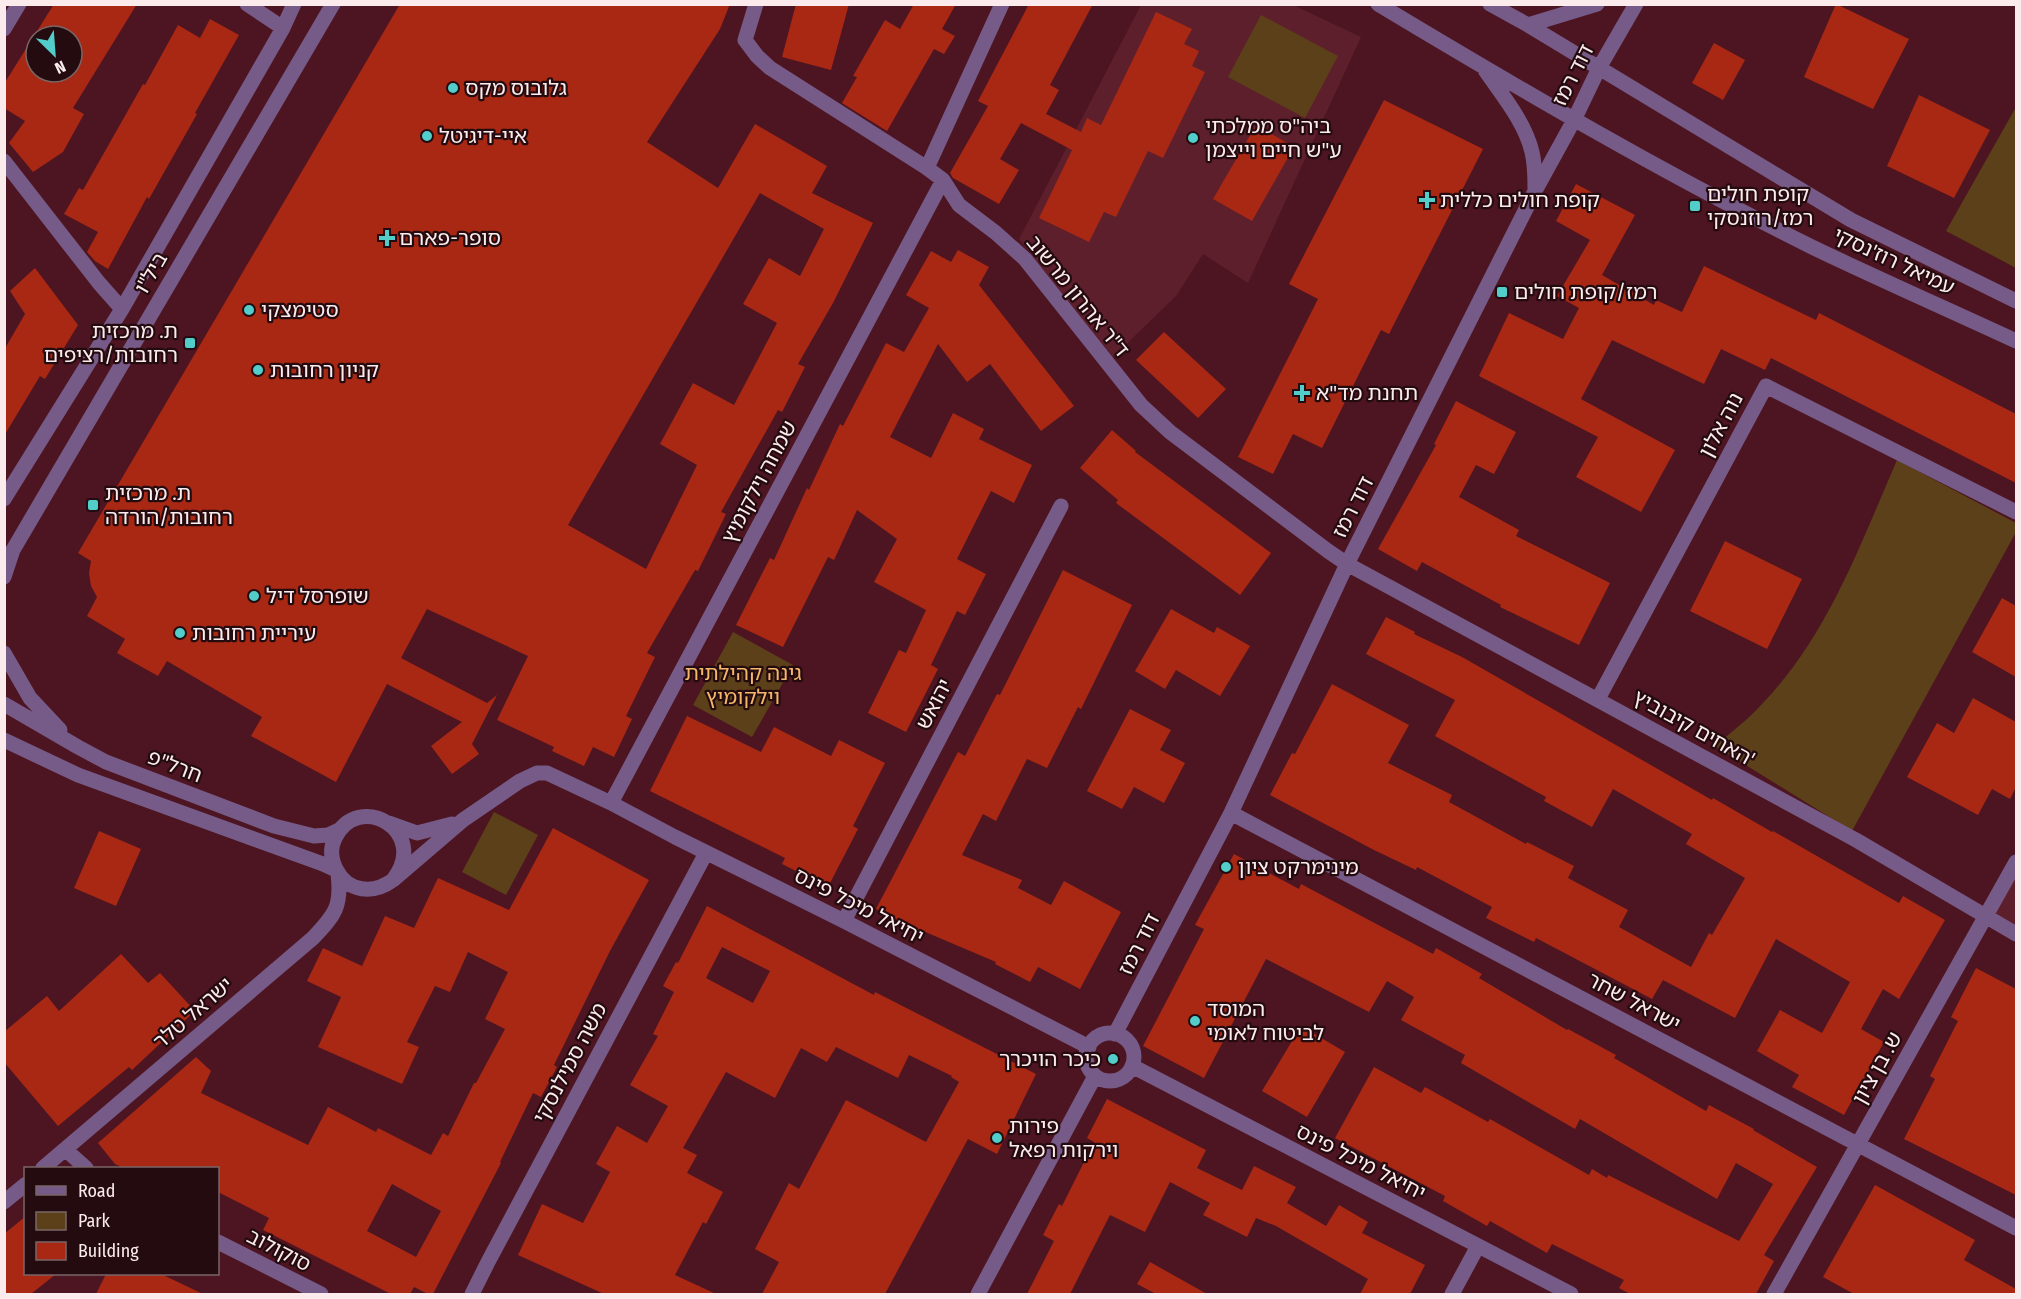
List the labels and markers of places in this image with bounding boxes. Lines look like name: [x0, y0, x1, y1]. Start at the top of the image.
place label: גלובוס מקס: [465, 75, 567, 101]
marker: גלובוס מקס: [446, 81, 460, 95]
place label: ביה"ס ממלכתי ע"ש חיים וייצמן: [1205, 113, 1342, 163]
place label: איי-דיגיטל: [439, 123, 527, 149]
marker: איי-דיגיטל: [420, 129, 434, 143]
marker: ביה"ס ממלכתי ע"ש חיים וייצמן: [1186, 131, 1200, 145]
place label: קופת חולים רמז/רוזנסקי: [1707, 181, 1814, 231]
place label: קופת חולים כללית: [1440, 187, 1600, 213]
marker: קופת חולים כללית: [1418, 191, 1436, 209]
marker: קופת חולים רמז/רוזנסקי: [1688, 199, 1702, 213]
place label: סופר-פארם: [399, 225, 501, 251]
marker: סופר-פארם: [380, 231, 394, 245]
place label: רמז/קופת חולים: [1514, 279, 1658, 305]
marker: רמז/קופת חולים: [1495, 285, 1509, 299]
place label: סטימצקי: [261, 297, 339, 323]
marker: סטימצקי: [242, 303, 256, 317]
place label: ת. מרכזית רחובות/רציפים: [44, 318, 178, 368]
marker: ת. מרכזית רחובות/רציפים: [183, 336, 197, 350]
place label: קניון רחובות: [270, 357, 379, 383]
marker: קניון רחובות: [251, 363, 265, 377]
place label: תחנת מד"א: [1316, 380, 1418, 406]
marker: תחנת מד"א: [1293, 384, 1311, 402]
place label: ת. מרכזית רחובות/הורדה: [105, 480, 233, 530]
marker: ת. מרכזית רחובות/הורדה: [86, 498, 100, 512]
place label: שופרסל דיל: [266, 583, 368, 609]
marker: שופרסל דיל: [247, 589, 261, 603]
place label: עיריית רחובות: [192, 620, 316, 646]
marker: עיריית רחובות: [173, 626, 187, 640]
place label: מינימרקט ציון: [1238, 854, 1359, 880]
marker: מינימרקט ציון: [1219, 860, 1233, 874]
place label: המוסד לביטוח לאומי: [1207, 996, 1324, 1046]
marker: המוסד לביטוח לאומי: [1188, 1014, 1202, 1028]
place label: כיכר הויכרך: [999, 1046, 1101, 1072]
marker: כיכר הויכרך: [1106, 1052, 1120, 1066]
place label: פירות וירקות רפאל: [1009, 1113, 1118, 1163]
marker: פירות וירקות רפאל: [990, 1131, 1004, 1145]

